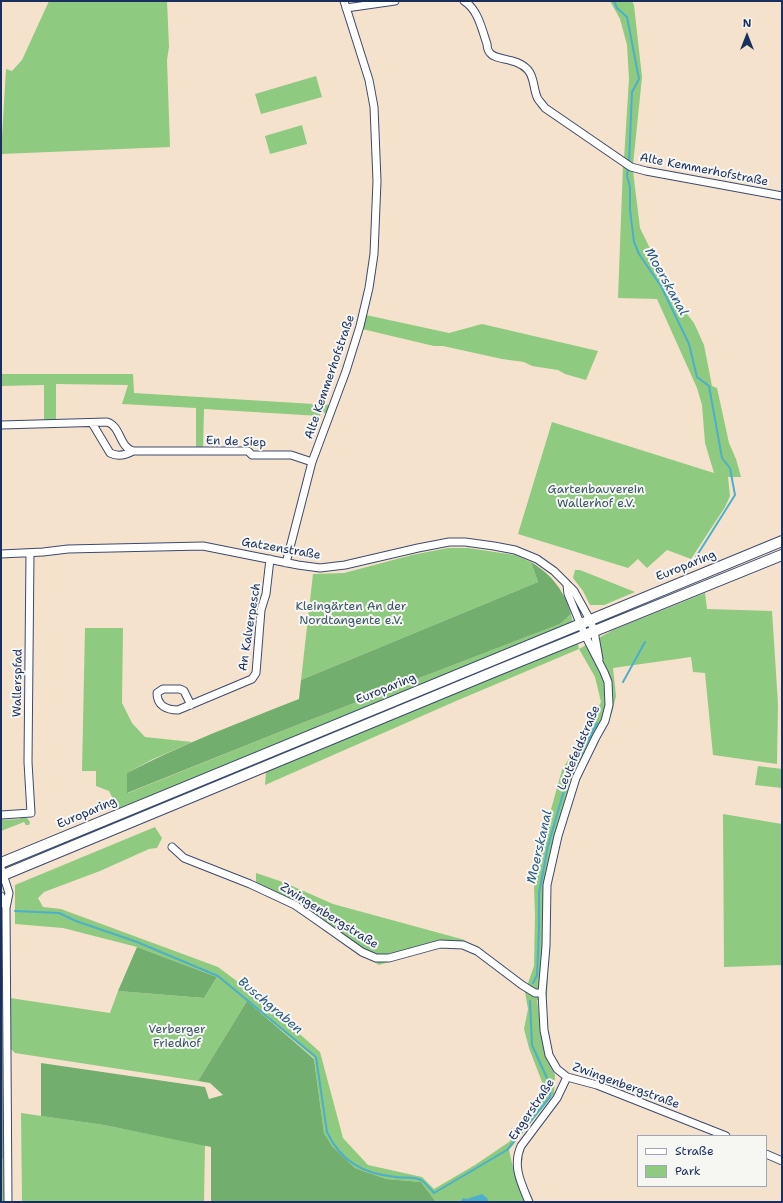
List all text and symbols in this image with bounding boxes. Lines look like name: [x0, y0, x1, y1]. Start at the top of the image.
north arrow: [727, 16, 767, 56]
text: N: [743, 16, 751, 31]
street label: Alte Kemmerhofstraße: [639, 150, 769, 190]
water label: Moerskanal: [641, 245, 691, 319]
street label: Alte Kemmerhofstraße: [302, 313, 358, 441]
street label: En de Siep: [206, 434, 266, 450]
park label: Gartenbauverein Wallerhof e.V.: [548, 483, 644, 511]
street label: Gatzenstraße: [240, 535, 322, 563]
street label: Europaring: [654, 547, 718, 585]
street label: An Kalverpesch: [236, 582, 264, 672]
park label: Kleingärten An der Nordtangente e.V.: [296, 600, 406, 628]
street label: Wallerspfad: [10, 649, 26, 717]
street label: Europaring: [354, 670, 418, 708]
street label: Leutefeldstraße: [555, 703, 603, 793]
street label: Europaring: [55, 794, 119, 832]
water label: Moerskanal: [524, 809, 556, 885]
street label: Zwingenbergstraße: [277, 880, 381, 952]
water label: Buschgraben: [234, 974, 306, 1038]
park label: Verberger Friedhof: [148, 1023, 206, 1051]
street label: Zwingenbergstraße: [570, 1060, 682, 1112]
street label: Engerstraße: [506, 1076, 558, 1144]
legend: [637, 1135, 767, 1187]
text: Straße: [675, 1143, 714, 1159]
text: Park: [675, 1163, 701, 1179]

